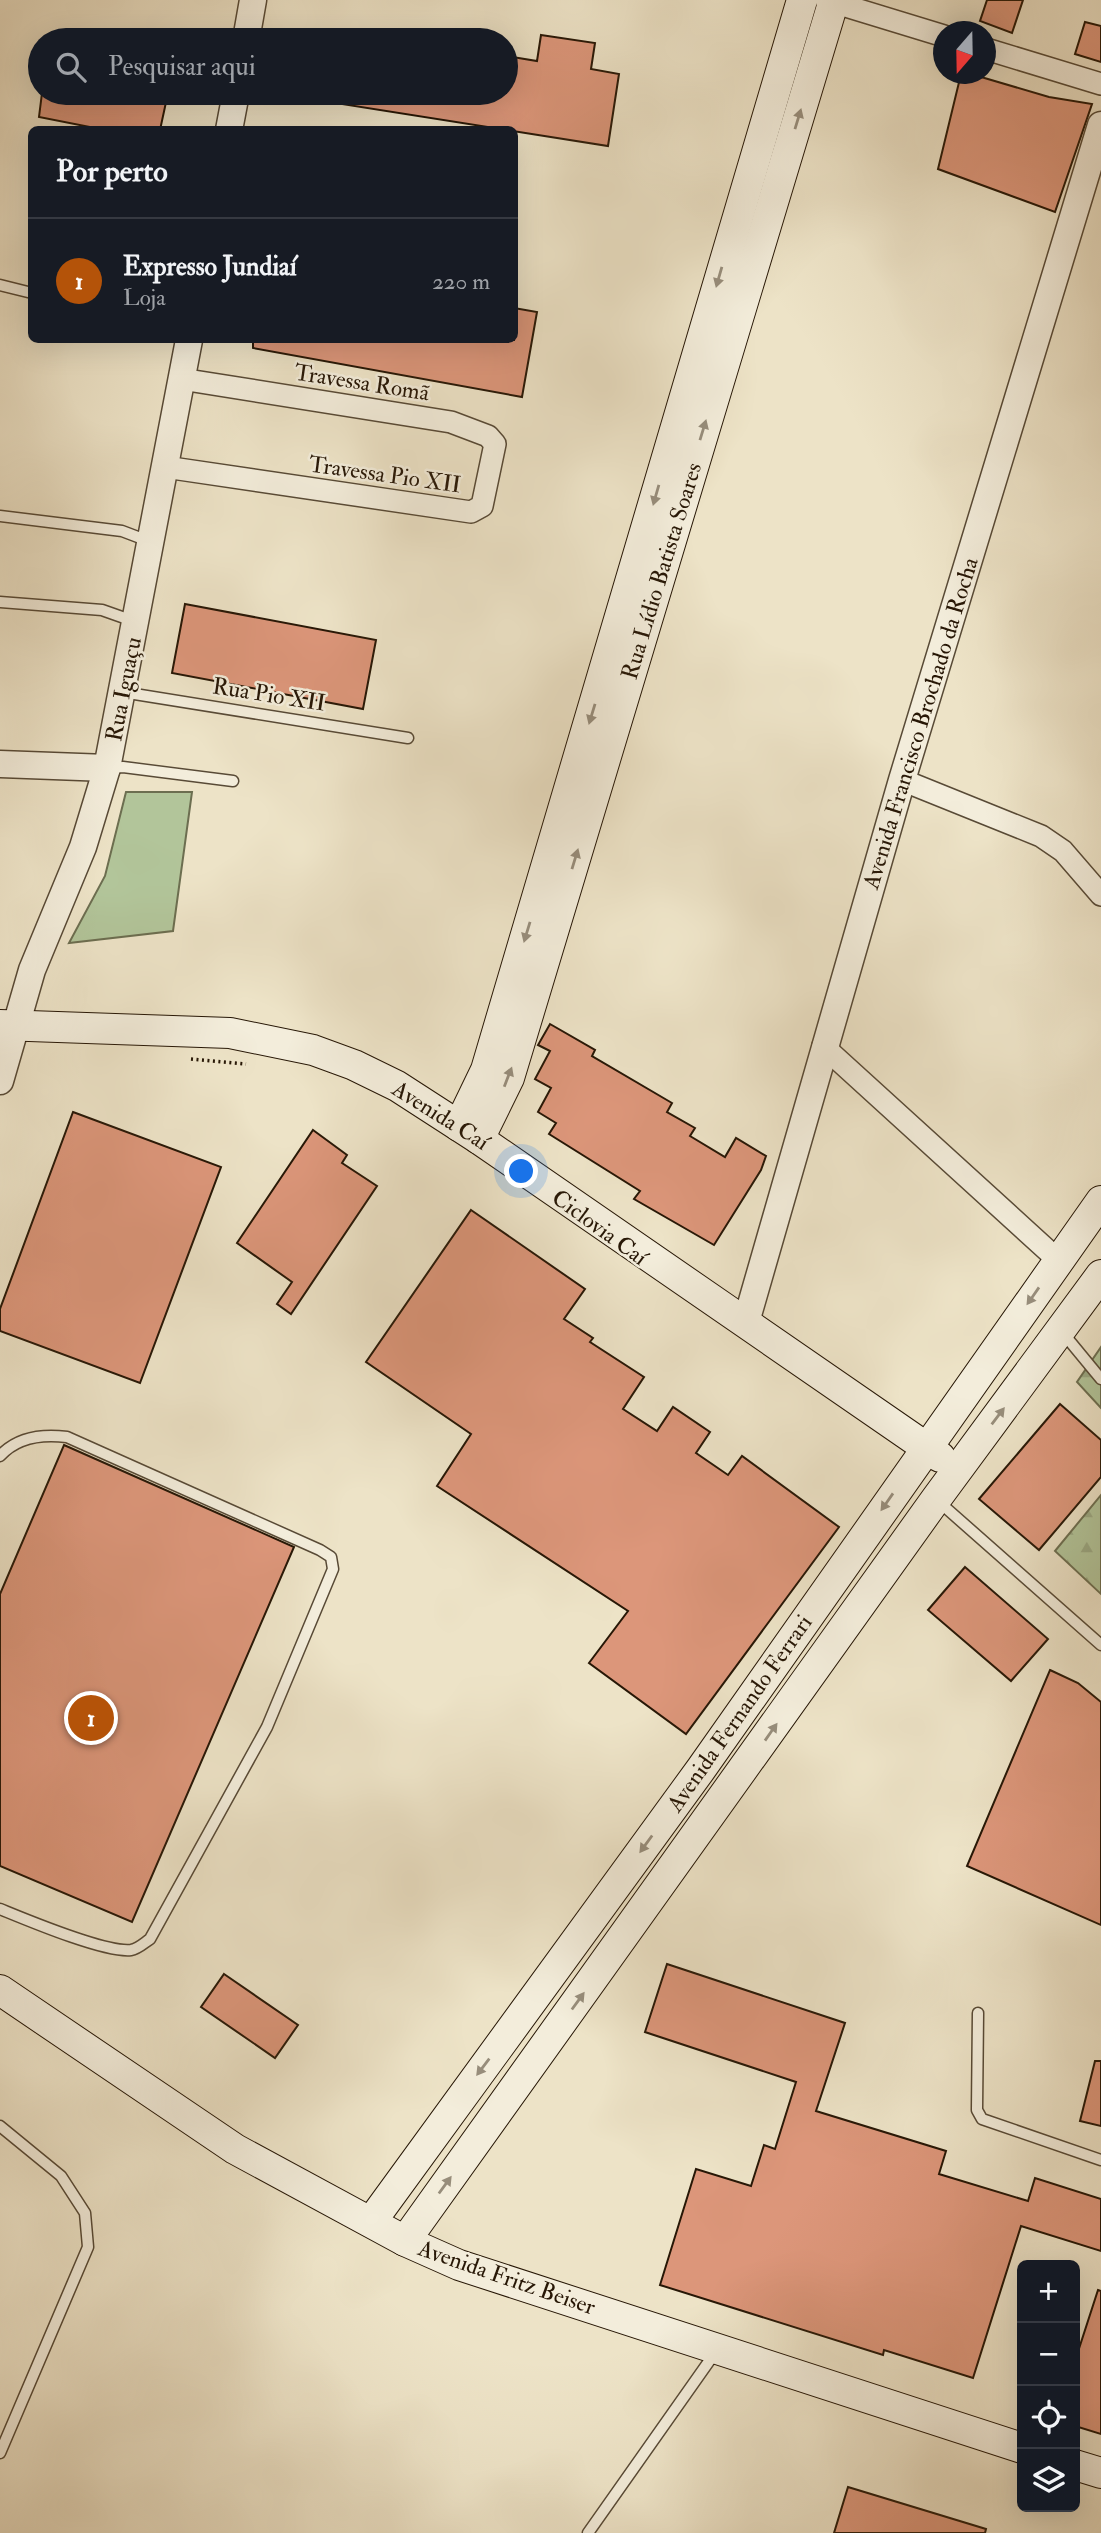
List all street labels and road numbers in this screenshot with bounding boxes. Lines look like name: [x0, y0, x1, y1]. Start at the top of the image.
street label: Travessa Romã: [292, 358, 432, 408]
street label: Travessa Pio XII: [307, 449, 463, 500]
street label: Rua Lídio Batista Soares: [615, 459, 708, 683]
street label: Avenida Francisco Brochado da Rocha: [856, 553, 985, 893]
street label: Rua Iguaçu: [99, 634, 148, 744]
street label: Rua Pio XII: [210, 671, 328, 718]
street label: Avenida Caí: [386, 1074, 496, 1158]
street label: Ciclovia Caí: [546, 1183, 655, 1273]
street label: Avenida Fernando Ferrari: [660, 1609, 818, 1818]
street label: Avenida Fritz Beiser: [413, 2233, 600, 2322]

